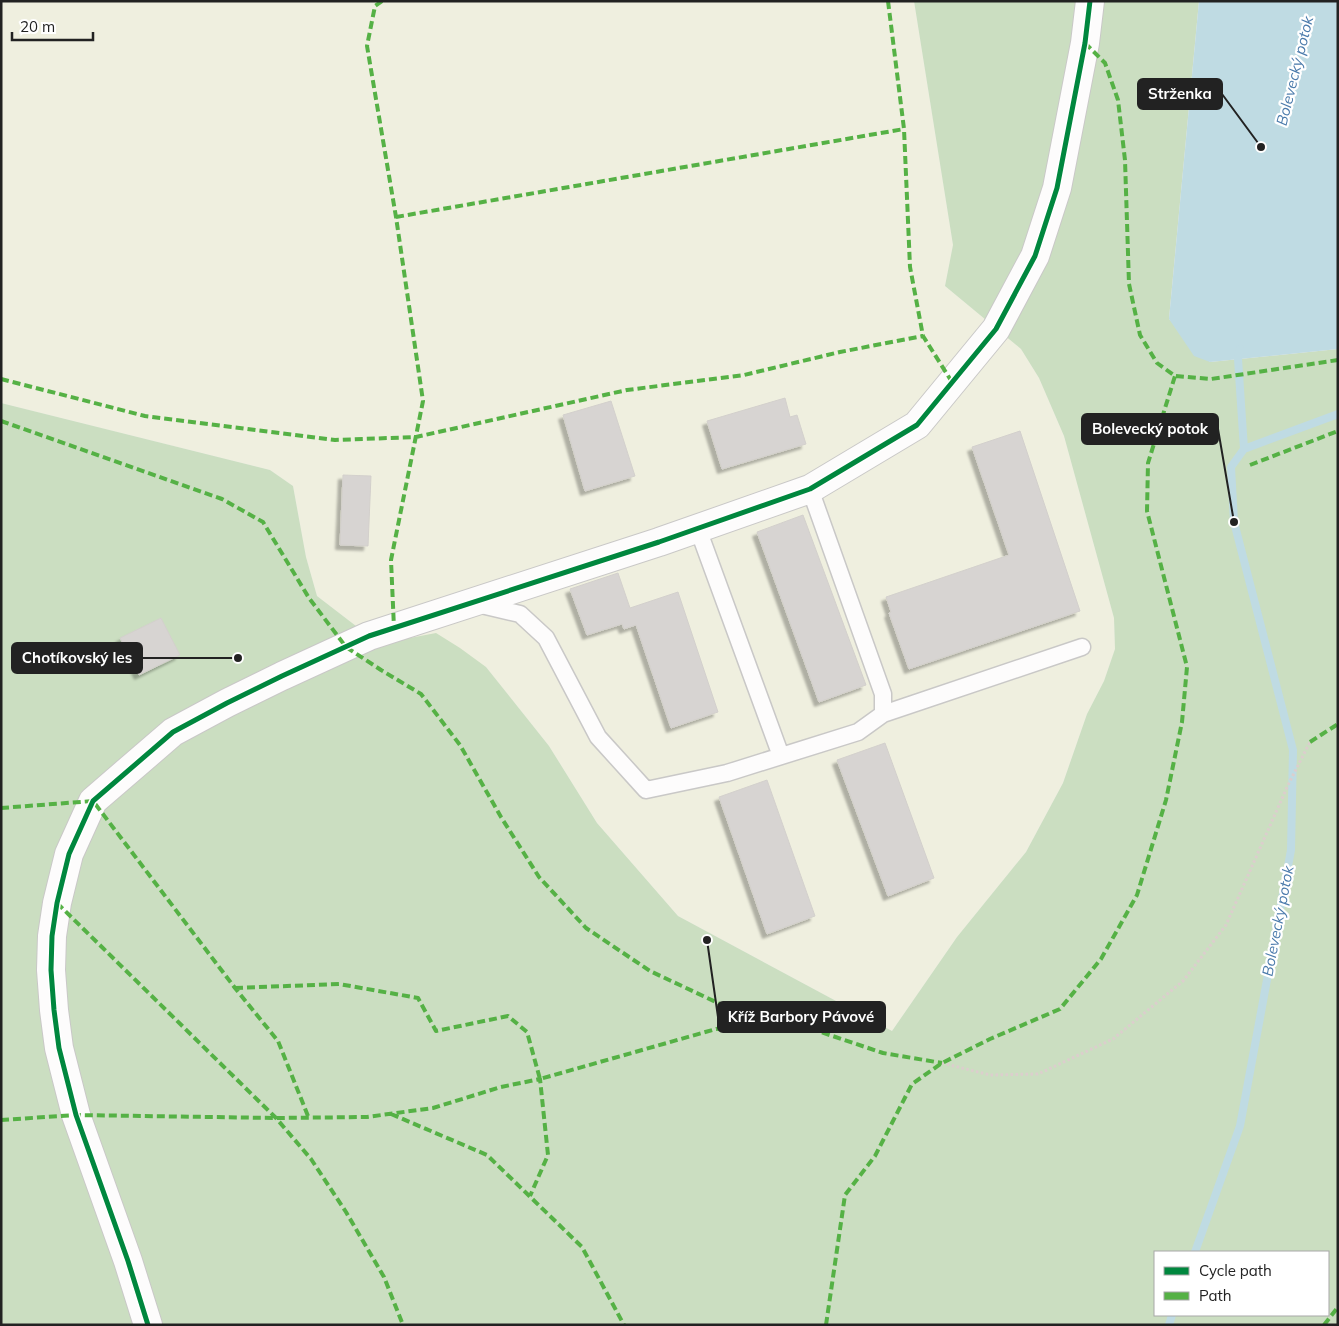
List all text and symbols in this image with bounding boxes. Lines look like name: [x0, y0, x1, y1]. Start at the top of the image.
scale bar: [12, 10, 94, 42]
water label: Bolevecký potok: [1272, 13, 1318, 128]
text: 20 m: [20, 17, 55, 36]
callout: Strženka: [1138, 79, 1222, 109]
text: Strženka: [1148, 84, 1212, 103]
callout: Bolevecký potok: [1082, 414, 1218, 444]
text: Bolevecký potok: [1092, 419, 1209, 438]
callout: Chotíkovský les: [12, 643, 142, 673]
text: Chotíkovský les: [22, 648, 132, 667]
water label: Bolevecký potok: [1257, 863, 1298, 978]
callout: Kříž Barbory Pávové: [718, 1002, 885, 1032]
text: Kříž Barbory Pávové: [728, 1007, 874, 1026]
legend: [1154, 1251, 1329, 1316]
text: Cycle path: [1199, 1261, 1272, 1280]
text: Path: [1199, 1286, 1231, 1305]

